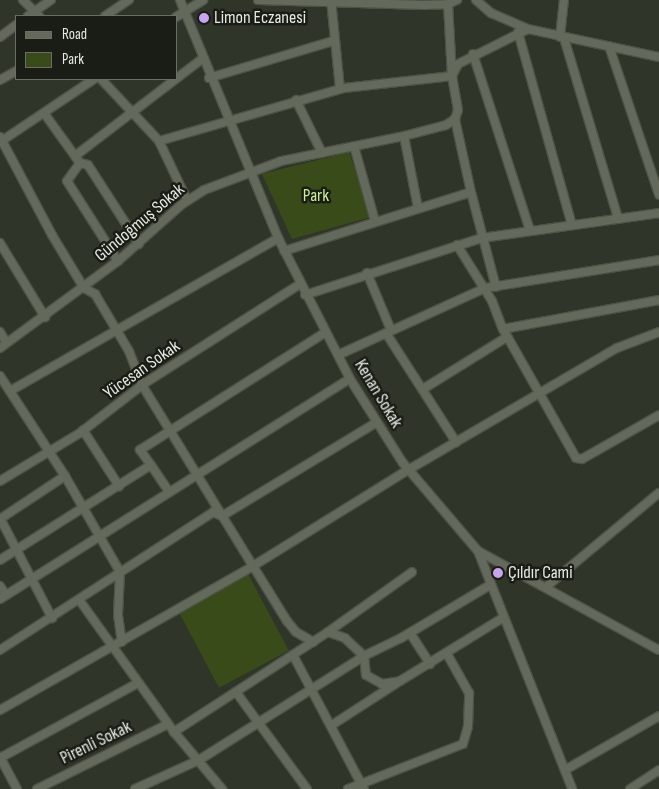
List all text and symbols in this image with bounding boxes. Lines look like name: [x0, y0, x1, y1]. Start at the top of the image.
place label: Limon Eczanesi: [214, 7, 306, 29]
marker: Limon Eczanesi: [198, 12, 210, 24]
legend: [15, 15, 178, 80]
text: Road: [62, 25, 87, 44]
text: Park: [62, 50, 84, 69]
street label: Gündoğmuş Sokak: [91, 179, 189, 267]
park label: Park: [303, 185, 329, 207]
street label: Yücesan Sokak: [100, 336, 184, 404]
street label: Kenan Sokak: [349, 356, 407, 432]
place label: Çıldır Cami: [508, 562, 572, 584]
marker: Çıldır Cami: [492, 567, 504, 579]
street label: Pirenli Sokak: [57, 717, 135, 769]

